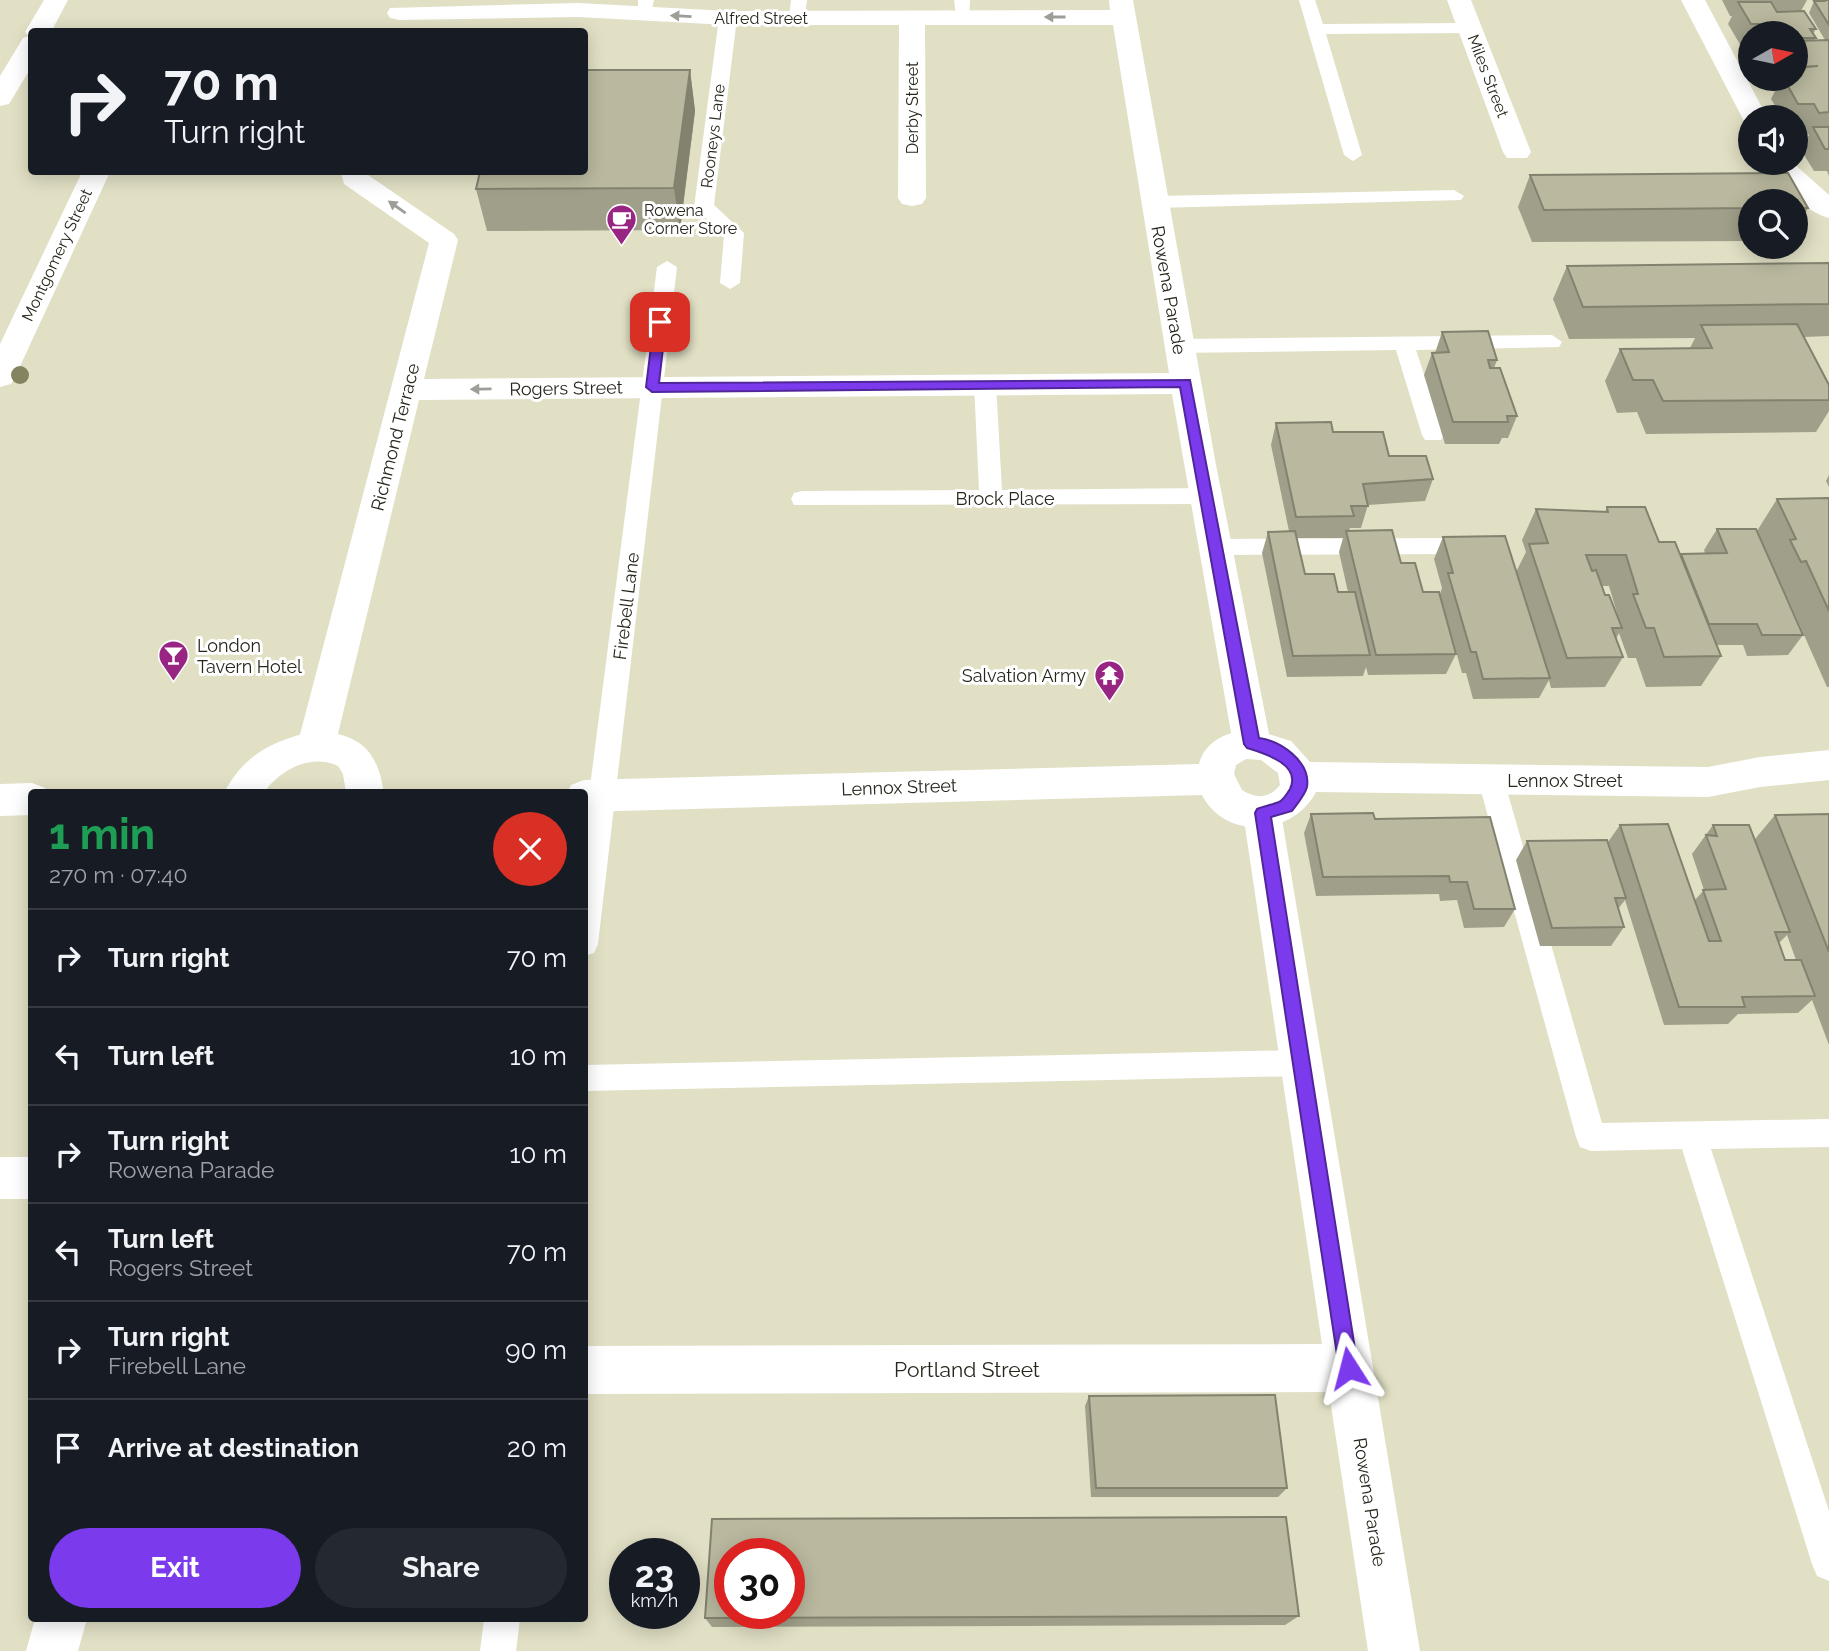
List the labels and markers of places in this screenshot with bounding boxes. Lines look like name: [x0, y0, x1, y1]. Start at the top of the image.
place label: Rowena Corner Store: [644, 201, 737, 238]
cafe icon: Rowena Corner Store: [604, 202, 638, 246]
pin: [630, 292, 690, 352]
place label: London Tavern Hotel: [197, 635, 302, 677]
bar icon: London Tavern Hotel: [157, 638, 191, 682]
temple icon: Salvation Army: [1092, 658, 1126, 702]
place label: Salvation Army: [962, 665, 1086, 686]

